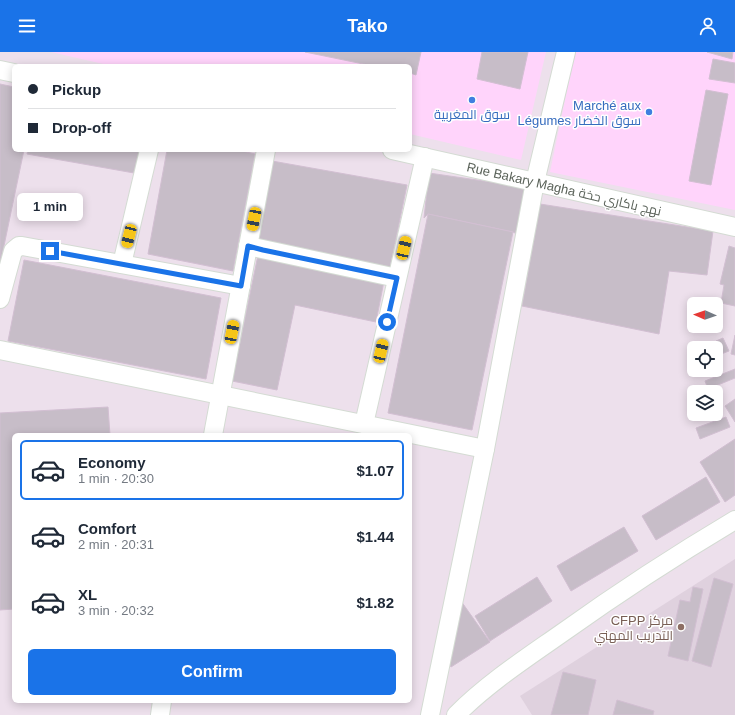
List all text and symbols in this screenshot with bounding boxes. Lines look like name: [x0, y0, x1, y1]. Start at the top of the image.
icon: menu: [16, 15, 38, 37]
icon: person: [697, 15, 719, 37]
text: Tako: [347, 16, 388, 36]
text: Pickup: [52, 81, 101, 98]
marker: سوق المغربية: [467, 95, 477, 105]
place label: Marché aux Légumes سوق الخضار: [518, 98, 641, 128]
place label: سوق المغربية: [434, 107, 510, 122]
marker: Marché aux Légumes سوق الخضار: [644, 107, 654, 117]
text: Drop-off: [52, 119, 111, 136]
street label: Rue Bakary Magha نهج باكاري حخة: [465, 159, 663, 222]
callout: 1 min: [17, 193, 83, 221]
text: 1 min: [33, 199, 67, 214]
car: [246, 206, 262, 232]
car: [120, 223, 138, 249]
car: [395, 235, 413, 261]
route end: [41, 242, 59, 260]
north arrow: [687, 297, 723, 333]
map controls: [687, 297, 723, 421]
route start: [378, 313, 396, 331]
car: [224, 319, 240, 345]
car: [372, 338, 390, 364]
button: locate: [687, 341, 723, 377]
button: layers: [687, 385, 723, 421]
icon: car: [30, 452, 66, 488]
text: Economy: [78, 454, 146, 471]
text: $1.07: [356, 462, 394, 479]
text: 1 min · 20:30: [78, 471, 154, 486]
icon: car: [30, 518, 66, 554]
text: Comfort: [78, 520, 136, 537]
text: $1.44: [356, 528, 394, 545]
text: 2 min · 20:31: [78, 537, 154, 552]
icon: car: [30, 584, 66, 620]
text: XL: [78, 586, 97, 603]
text: $1.82: [356, 594, 394, 611]
text: 3 min · 20:32: [78, 603, 154, 618]
place label: CFPP مركز التدريب المهني: [594, 613, 673, 646]
marker: CFPP مركز التدريب المهني: [676, 622, 686, 632]
button: Confirm: [28, 649, 396, 695]

